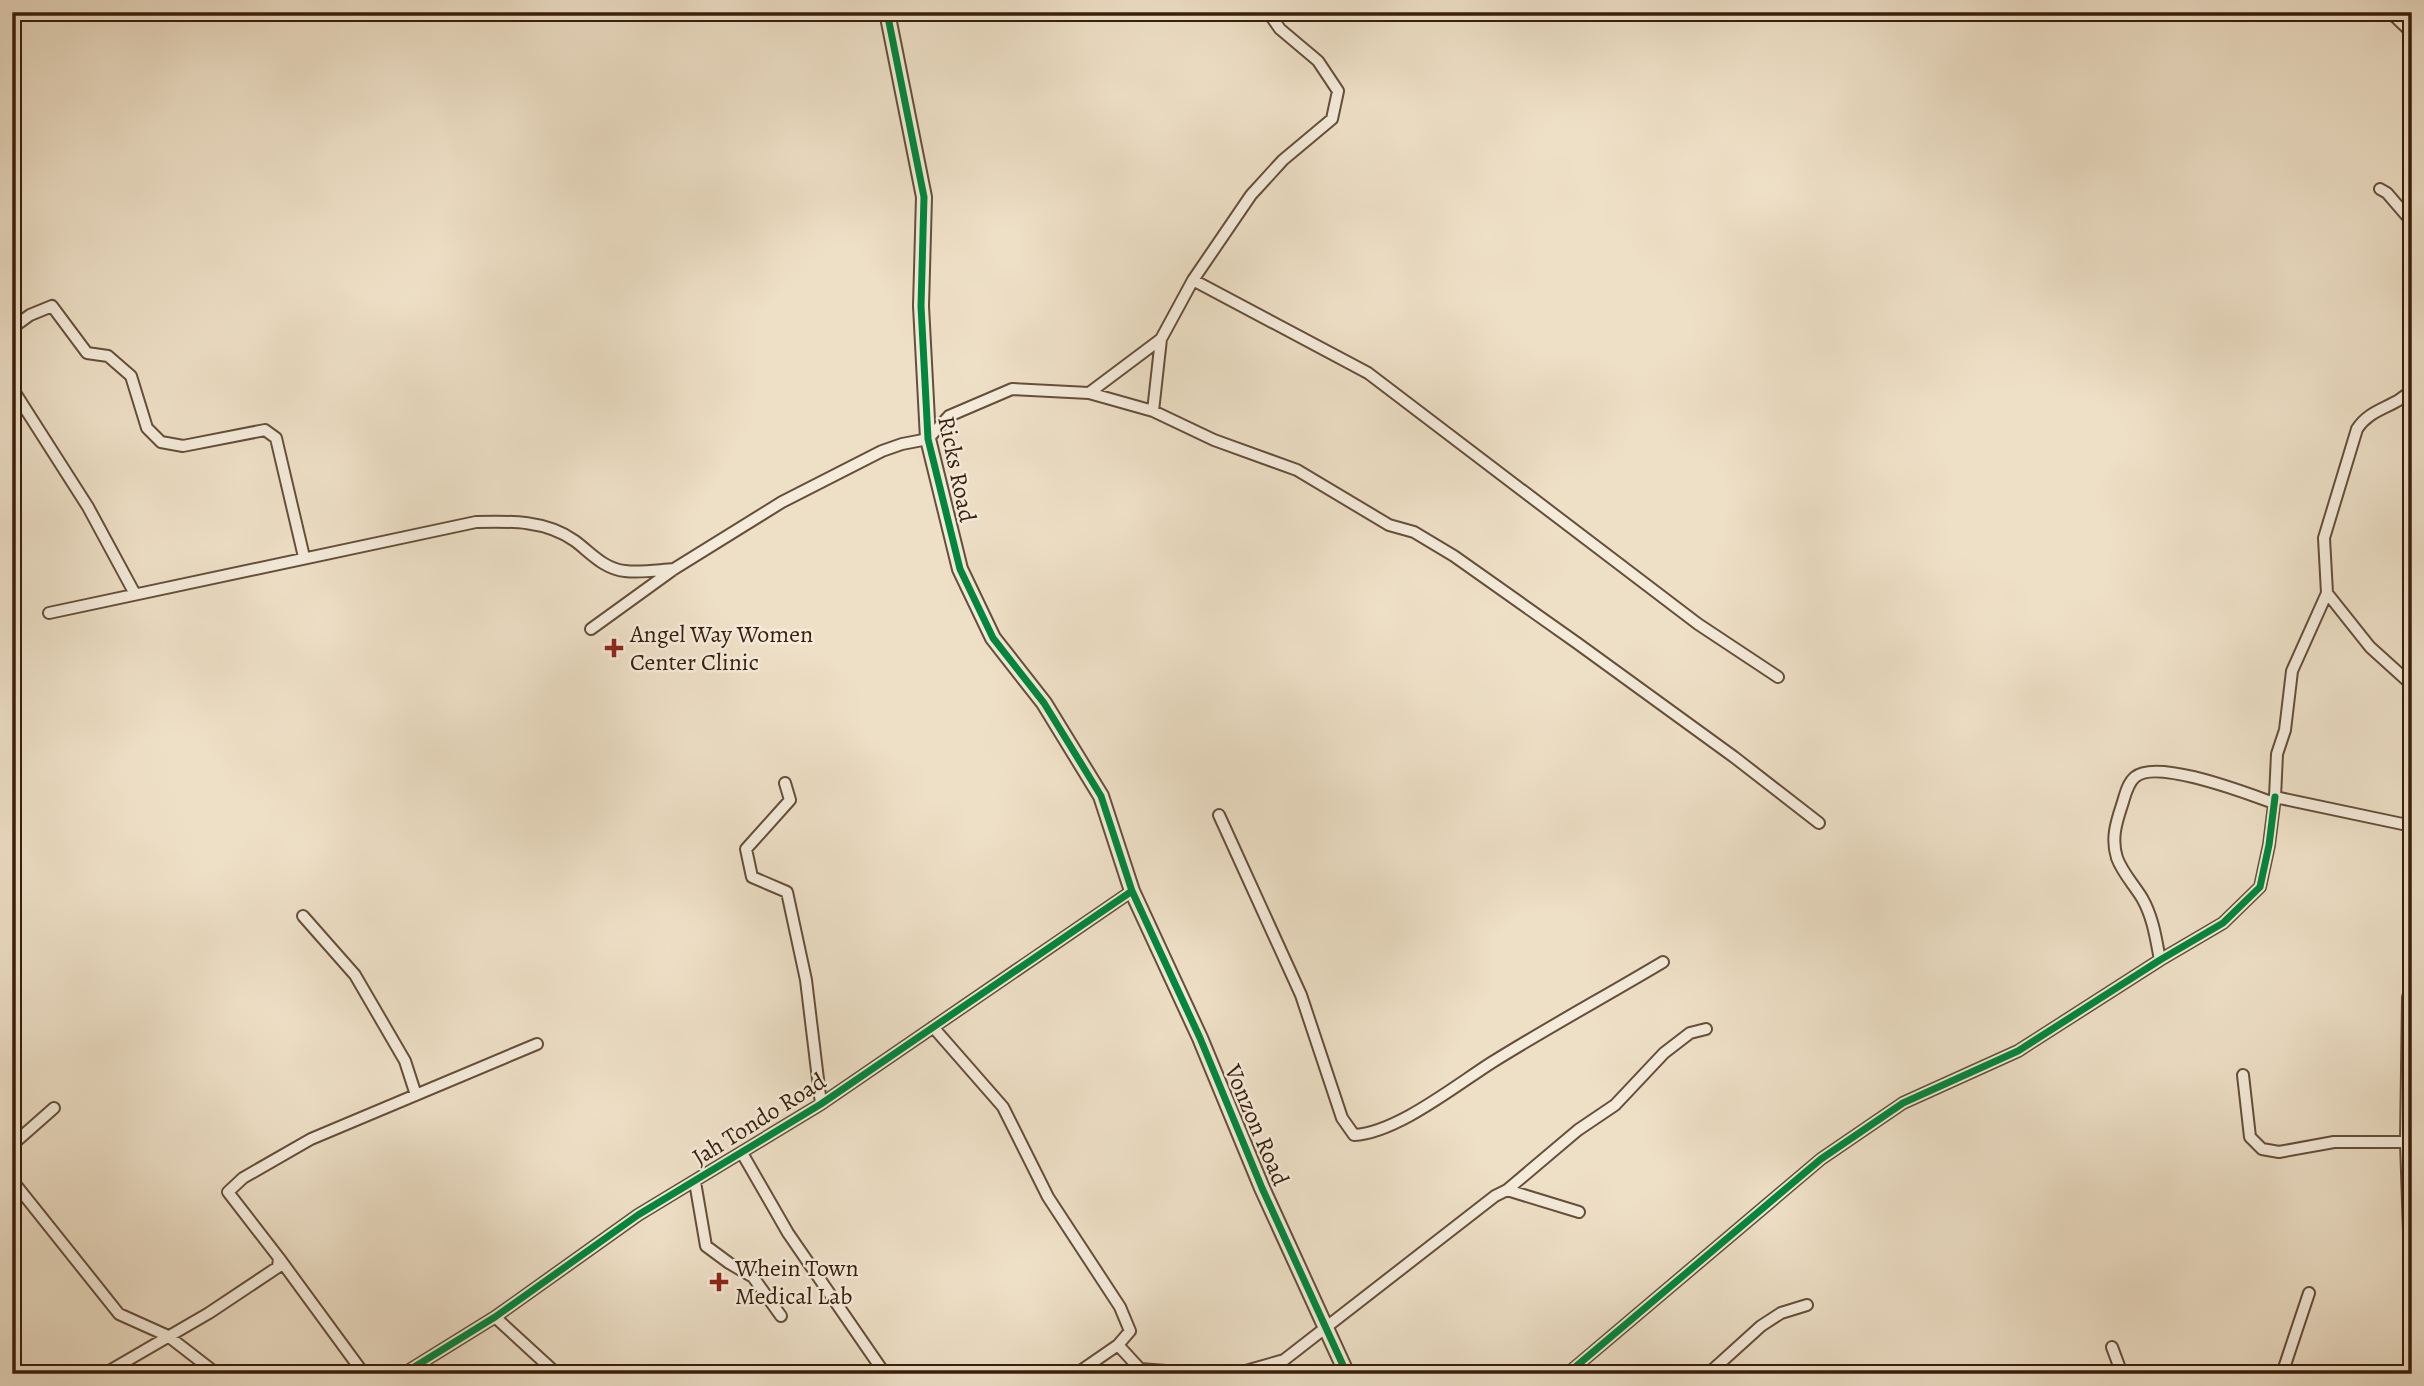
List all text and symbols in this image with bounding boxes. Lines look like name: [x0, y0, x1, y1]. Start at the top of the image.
street label: Ricks Road: [930, 413, 984, 525]
place label: Angel Way Women Center Clinic: [629, 618, 813, 678]
marker: Angel Way Women Center Clinic: [604, 638, 624, 658]
street label: Vonzon Road: [1217, 1059, 1297, 1191]
street label: Jah Tondo Road: [686, 1065, 832, 1173]
place label: Whein Town Medical Lab: [734, 1252, 859, 1312]
marker: Whein Town Medical Lab: [709, 1272, 729, 1292]

